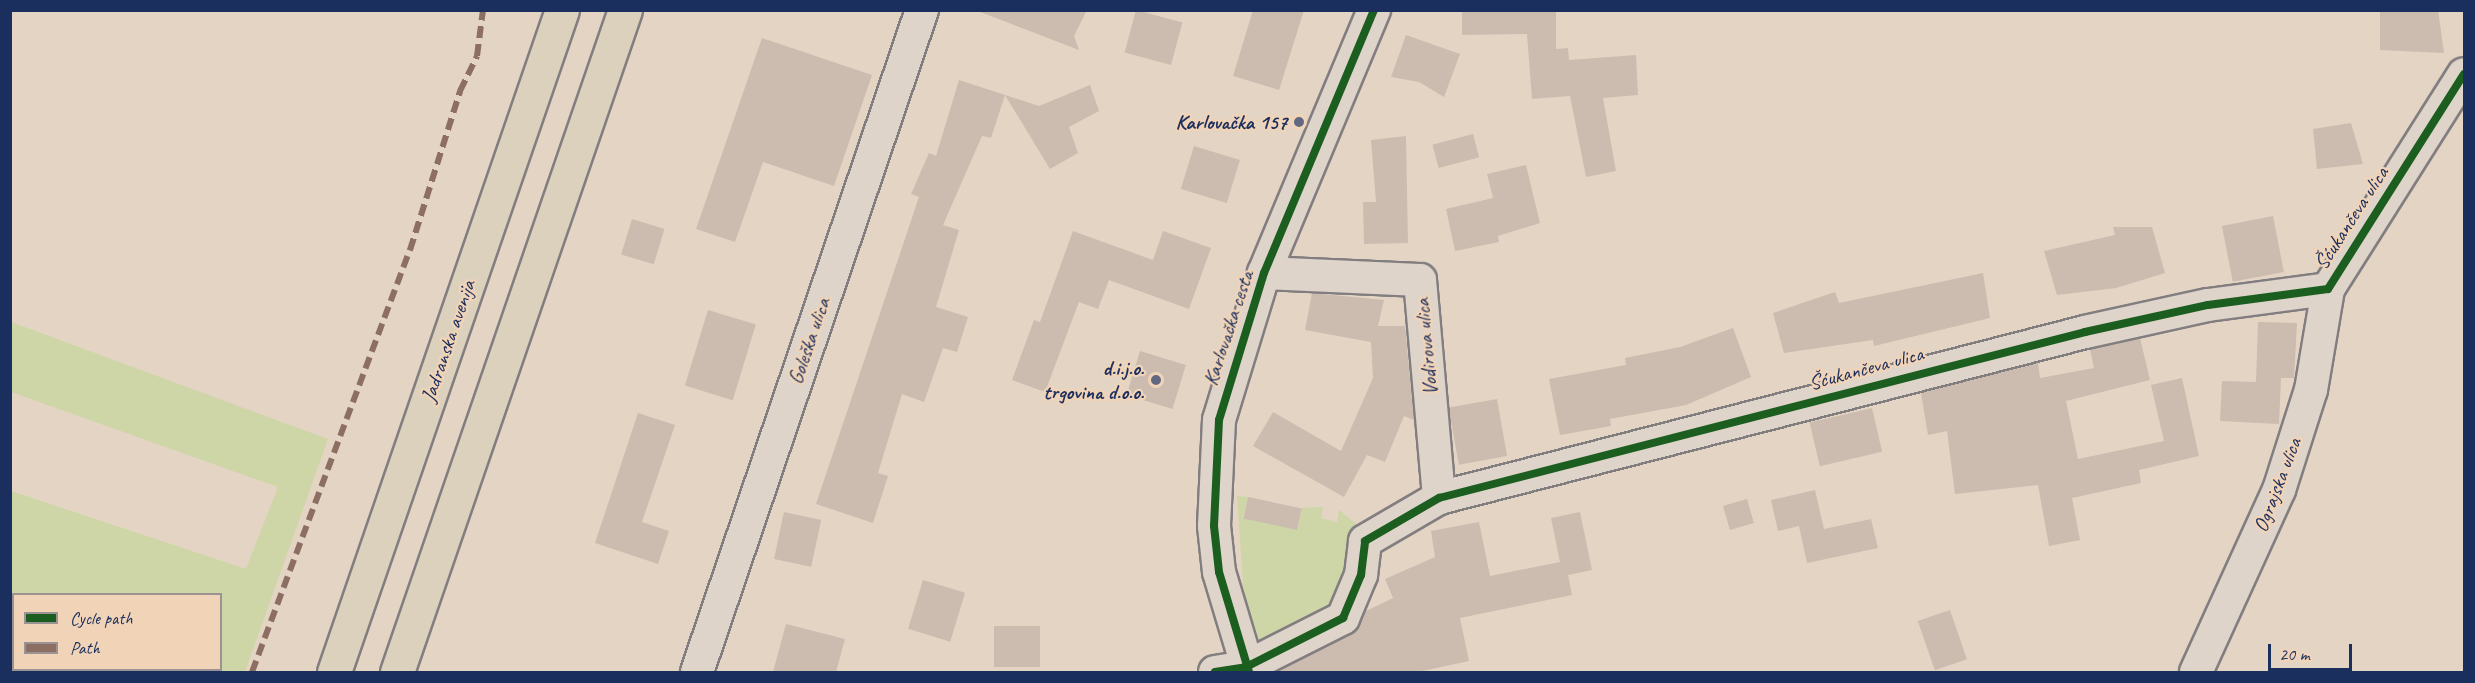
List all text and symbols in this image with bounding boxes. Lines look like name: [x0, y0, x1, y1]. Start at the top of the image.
place label: Karlovačka 157: [1175, 109, 1287, 135]
marker: Karlovačka 157: [1292, 115, 1306, 129]
street label: Šćukančeva ulica: [2308, 162, 2394, 274]
street label: Karlovačka cesta: [1198, 267, 1258, 389]
street label: Jadranska avenija: [415, 277, 481, 405]
street label: Goleška ulica: [783, 295, 835, 387]
street label: Vodirova ulica: [1409, 298, 1443, 396]
street label: Šćukančeva ulica: [1806, 341, 1926, 395]
place label: d.i.j.o. trgovina d.o.o.: [1043, 355, 1144, 405]
marker: d.i.j.o. trgovina d.o.o.: [1149, 373, 1163, 387]
street label: Ograjska ulica: [2247, 434, 2307, 536]
legend: [12, 593, 222, 671]
text: Cycle path: [70, 607, 132, 629]
scale bar: [2271, 632, 2355, 670]
text: Path: [70, 637, 100, 659]
text: 20 m: [2279, 643, 2310, 665]

